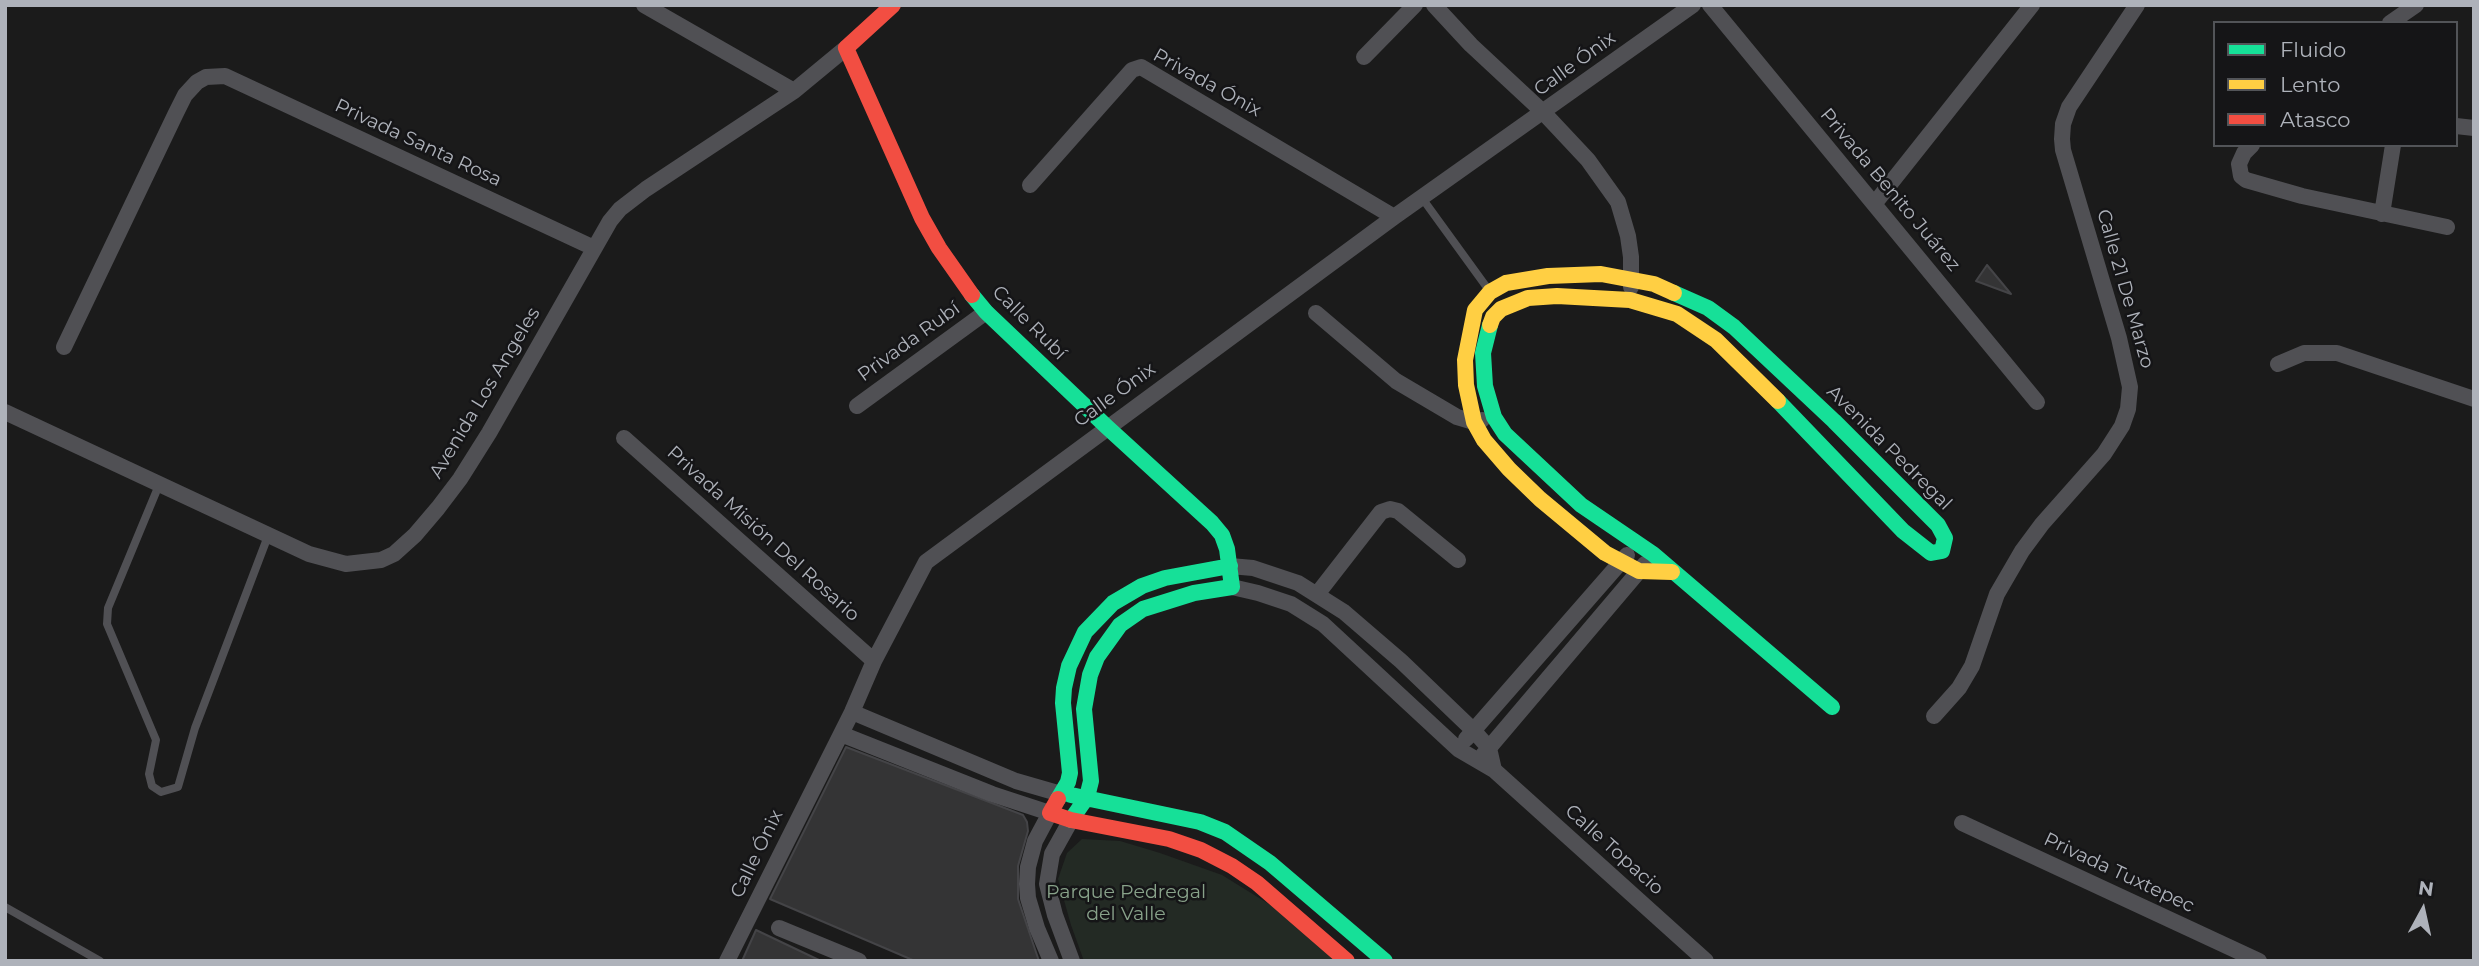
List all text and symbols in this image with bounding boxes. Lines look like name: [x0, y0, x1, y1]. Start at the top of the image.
legend: [2213, 21, 2458, 147]
street label: Calle Ónix: [1530, 27, 1620, 101]
text: Fluido: [2280, 37, 2346, 62]
street label: Privada Ónix: [1149, 44, 1265, 122]
text: Lento: [2280, 72, 2340, 97]
street label: Privada Santa Rosa: [331, 94, 505, 192]
street label: Privada Benito Juárez: [1815, 104, 1965, 276]
text: Atasco: [2280, 107, 2351, 132]
street label: Calle 21 De Marzo: [2091, 207, 2159, 371]
street label: Calle Rubí: [987, 281, 1071, 365]
street label: Privada Rubí: [854, 297, 964, 387]
street label: Avenida Los Angeles: [425, 303, 545, 483]
street label: Calle Ónix: [1070, 358, 1160, 432]
street label: Avenida Pedregal: [1822, 381, 1956, 515]
street label: Privada Misión Del Rosario: [662, 441, 864, 627]
street label: Calle Topacio: [1560, 800, 1668, 900]
street label: Calle Ónix: [726, 806, 788, 902]
street label: Privada Tuxtepec: [2040, 828, 2198, 918]
north arrow: [2388, 875, 2458, 945]
text: N: [2417, 876, 2435, 901]
park label: Parque Pedregal del Valle: [1046, 881, 1206, 925]

